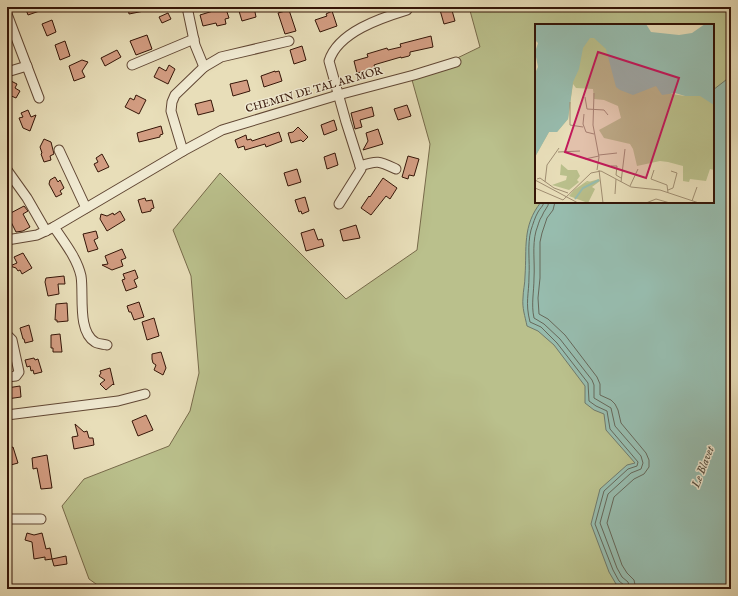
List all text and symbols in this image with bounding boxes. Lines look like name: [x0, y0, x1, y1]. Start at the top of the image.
inset map: [535, 24, 714, 203]
street label: CHEMIN DE TAL AR MOR: [244, 64, 385, 116]
water label: Le Blavet: [688, 443, 718, 491]

